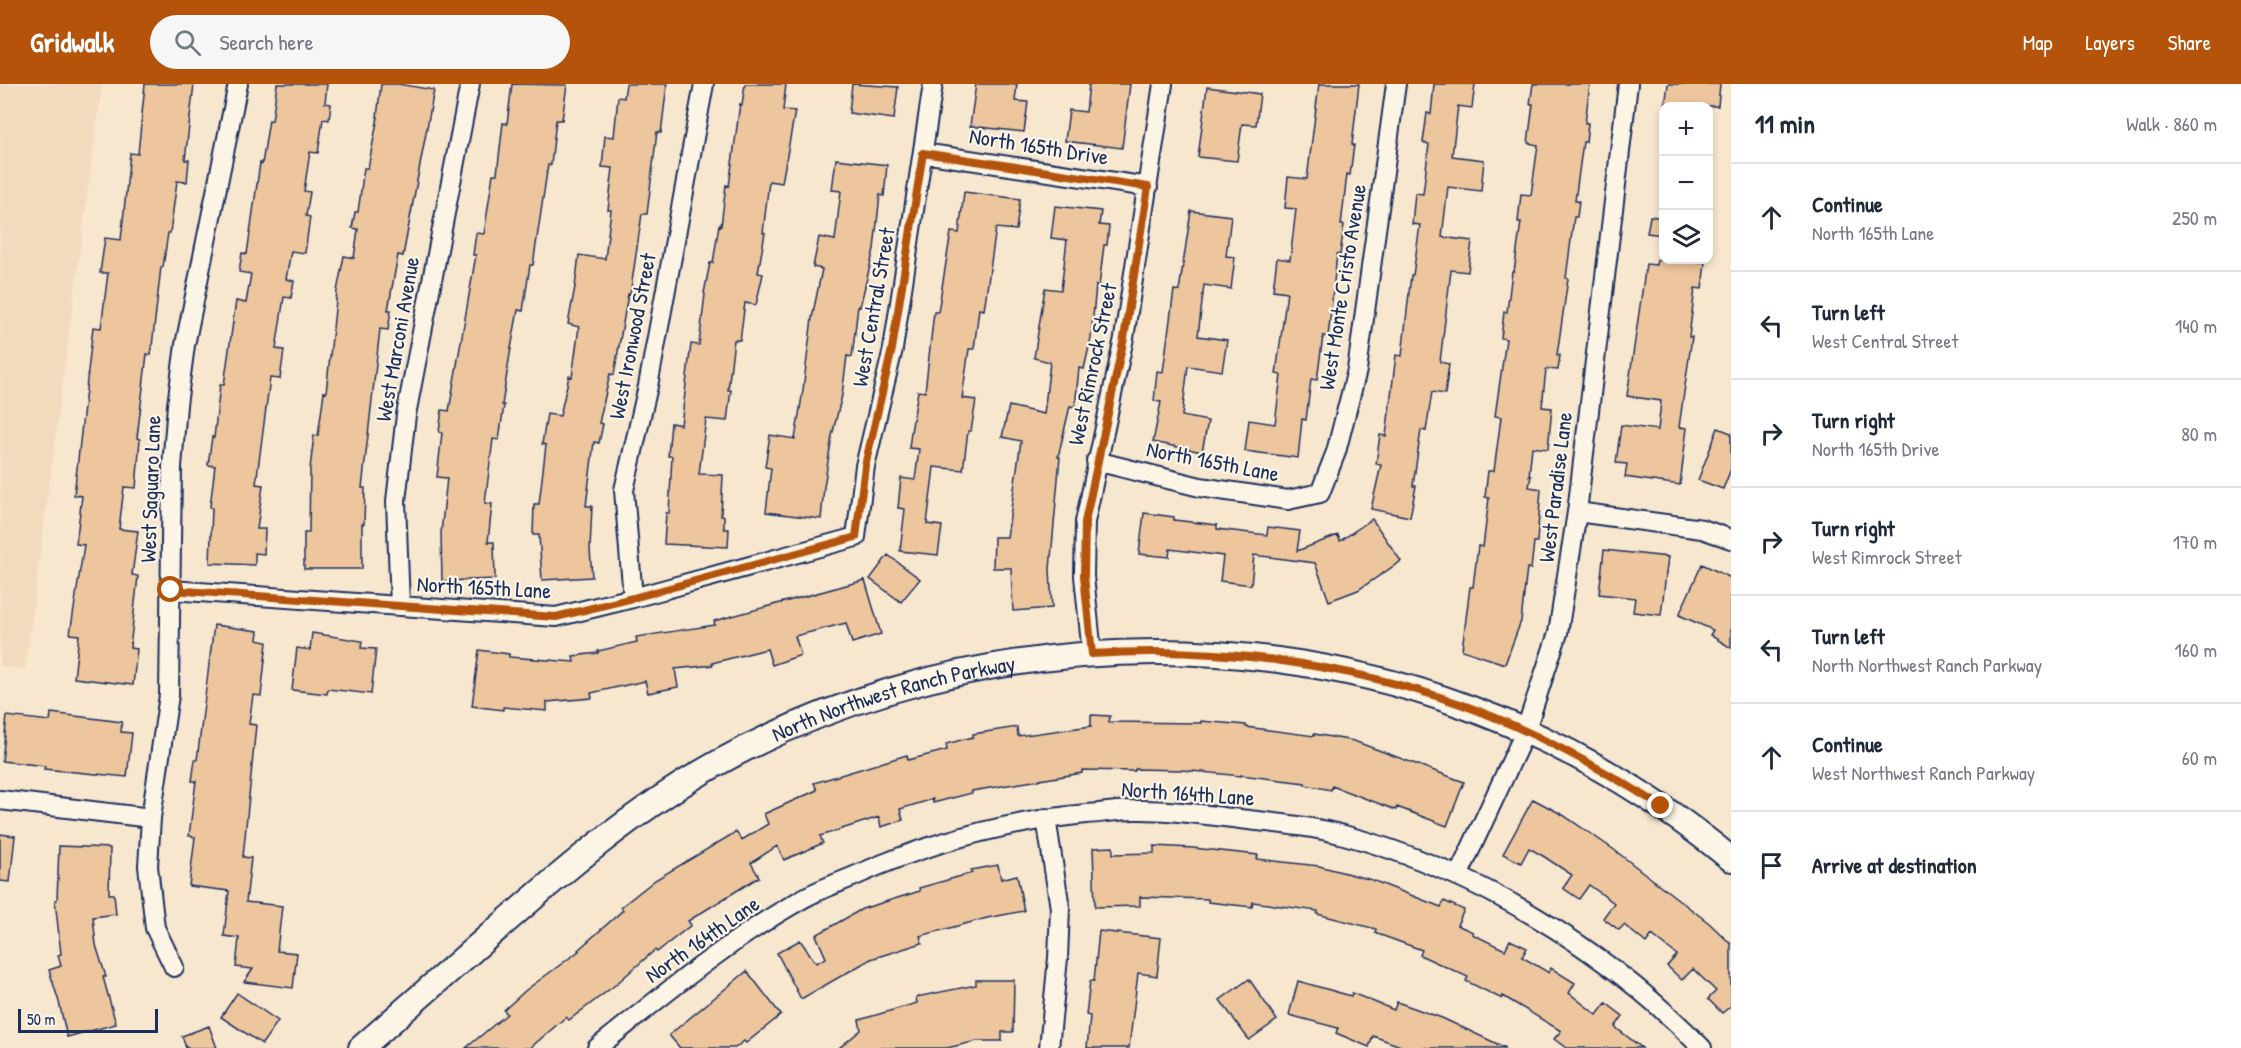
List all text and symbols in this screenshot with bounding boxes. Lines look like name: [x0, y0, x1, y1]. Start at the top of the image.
search box: [150, 15, 570, 69]
text: Gridwalk: [30, 23, 114, 61]
icon: search: [171, 26, 204, 59]
text: Search here: [219, 27, 313, 57]
text: Map: [2023, 28, 2052, 57]
text: Layers: [2085, 28, 2135, 57]
text: Share: [2168, 28, 2211, 57]
map controls: [1659, 102, 1713, 264]
button: +: [1659, 102, 1713, 156]
text: 11 min: [1755, 106, 1815, 141]
text: Walk · 860 m: [2126, 110, 2217, 137]
street label: North 165th Drive: [967, 120, 1111, 172]
button: −: [1659, 156, 1713, 210]
street label: West Monte Cristo Avenue: [1311, 182, 1373, 392]
text: Continue: [1812, 189, 1883, 219]
icon: ahead: [1755, 201, 1788, 234]
text: 250 m: [2172, 204, 2217, 231]
button: layers: [1659, 210, 1713, 264]
text: North 165th Lane: [1812, 219, 1934, 246]
street label: West Central Street: [844, 225, 902, 389]
street label: West Ironwood Street: [601, 250, 663, 422]
street label: West Marconi Avenue: [368, 254, 426, 424]
street label: West Rimrock Street: [1060, 280, 1124, 448]
text: Turn left: [1812, 297, 1885, 327]
icon: left: [1755, 309, 1788, 342]
text: 140 m: [2175, 312, 2217, 339]
text: West Central Street: [1812, 327, 1958, 354]
text: Turn right: [1812, 405, 1895, 435]
street label: West Paradise Lane: [1531, 410, 1579, 564]
street label: West Saguaro Lane: [132, 415, 168, 563]
icon: right: [1755, 417, 1788, 450]
text: 80 m: [2181, 420, 2217, 447]
street label: North 165th Lane: [1144, 433, 1282, 489]
text: North 165th Drive: [1812, 435, 1940, 462]
text: Turn right: [1812, 513, 1895, 543]
icon: right: [1755, 525, 1788, 558]
text: 170 m: [2173, 528, 2217, 555]
text: West Rimrock Street: [1812, 543, 1962, 570]
street label: North 165th Lane: [416, 569, 552, 606]
route start: [157, 576, 183, 602]
text: Turn left: [1812, 621, 1885, 651]
icon: left: [1755, 633, 1788, 666]
text: 160 m: [2175, 636, 2217, 663]
street label: North Northwest Ranch Parkway: [767, 648, 1017, 749]
text: North Northwest Ranch Parkway: [1812, 651, 2042, 678]
text: Continue: [1812, 729, 1883, 759]
icon: ahead: [1755, 741, 1788, 774]
text: 60 m: [2182, 744, 2217, 771]
text: West Northwest Ranch Parkway: [1812, 759, 2035, 786]
street label: North 164th Lane: [1120, 773, 1256, 813]
route end: [1647, 792, 1673, 818]
icon: arrive: [1755, 849, 1788, 882]
text: Arrive at destination: [1812, 850, 1977, 880]
street label: North 164th Lane: [639, 888, 765, 990]
scale bar: [18, 1006, 158, 1034]
text: 50 m: [27, 1008, 56, 1030]

